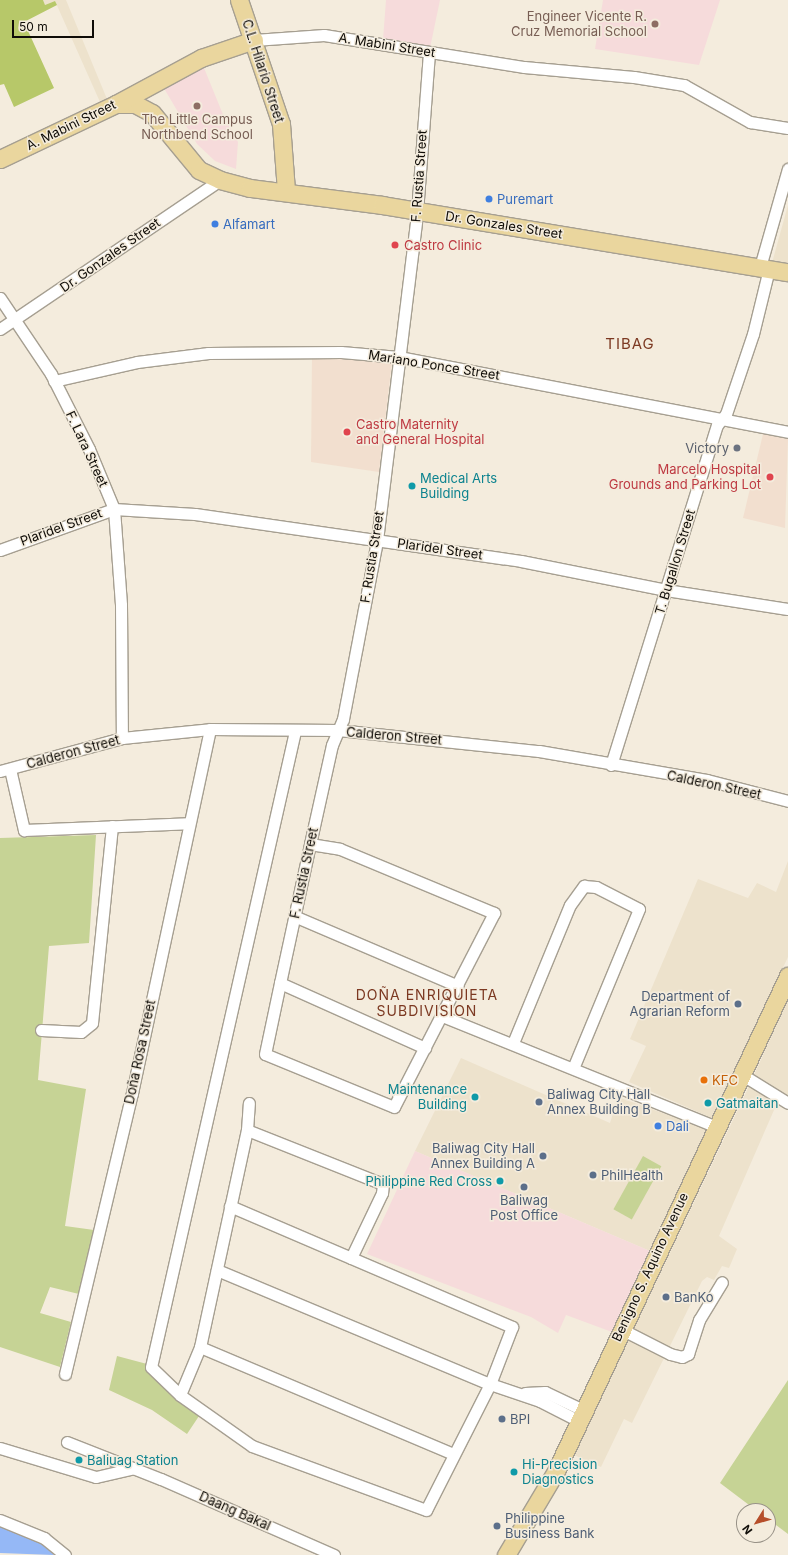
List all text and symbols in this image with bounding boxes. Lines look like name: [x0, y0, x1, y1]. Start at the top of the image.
place label: Engineer Vicente R. Cruz Memorial School: [511, 9, 647, 40]
scale bar: [14, 12, 96, 38]
street label: C.L. Hilario Street: [239, 17, 287, 125]
text: 50 m: [19, 19, 48, 34]
marker: Engineer Vicente R. Cruz Memorial School: [650, 19, 660, 29]
street label: A. Mabini Street: [338, 30, 436, 60]
street label: A. Mabini Street: [24, 97, 118, 153]
marker: The Little Campus Northbend School: [192, 101, 202, 111]
place label: The Little Campus Northbend School: [141, 112, 253, 143]
street label: F. Rustia Street: [408, 129, 430, 223]
place label: Puremart: [497, 191, 553, 207]
marker: Puremart: [484, 194, 494, 204]
street label: Dr. Gonzales Street: [444, 208, 564, 242]
street label: Dr. Gonzales Street: [57, 215, 163, 295]
place label: Alfamart: [223, 216, 275, 232]
marker: Alfamart: [210, 219, 220, 229]
place label: Castro Clinic: [404, 237, 482, 253]
marker: Castro Clinic: [389, 239, 401, 251]
district label: TIBAG: [605, 335, 655, 353]
street label: Mariano Ponce Street: [367, 347, 501, 383]
street label: F. Lara Street: [63, 409, 111, 489]
place label: Castro Maternity and General Hospital: [356, 417, 484, 448]
marker: Castro Maternity and General Hospital: [341, 426, 353, 438]
place label: Victory: [685, 440, 729, 456]
marker: Victory: [732, 443, 742, 453]
place label: Marcelo Hospital Grounds and Parking Lot: [609, 462, 761, 493]
place label: Medical Arts Building: [420, 471, 497, 502]
marker: Marcelo Hospital Grounds and Parking Lot: [764, 471, 776, 483]
marker: Medical Arts Building: [407, 481, 417, 491]
street label: Plaridel Street: [18, 505, 104, 549]
street label: T. Bugallon Street: [652, 508, 698, 616]
street label: F. Rustia Street: [357, 510, 387, 604]
street label: Plaridel Street: [396, 535, 484, 563]
street label: Calderon Street: [346, 724, 442, 748]
street label: Calderon Street: [25, 732, 121, 772]
street label: Calderon Street: [665, 767, 763, 803]
street label: F. Rustia Street: [287, 826, 321, 920]
district label: DOÑA ENRIQUIETA SUBDIVISION: [356, 987, 498, 1020]
place label: Department of Agrarian Reform: [630, 989, 730, 1020]
street label: Doña Rosa Street: [121, 998, 159, 1106]
marker: Department of Agrarian Reform: [733, 999, 743, 1009]
place label: KFC: [712, 1072, 738, 1088]
marker: KFC: [699, 1075, 709, 1085]
place label: Maintenance Building: [388, 1082, 467, 1113]
place label: Baliwag City Hall Annex Building B: [547, 1087, 651, 1118]
marker: Maintenance Building: [470, 1092, 480, 1102]
place label: Gatmaitan: [716, 1095, 778, 1111]
marker: Baliwag City Hall Annex Building B: [534, 1097, 544, 1107]
marker: Gatmaitan: [703, 1098, 713, 1108]
place label: Dali: [666, 1118, 689, 1134]
marker: Dali: [653, 1121, 663, 1131]
place label: Baliwag City Hall Annex Building A: [431, 1141, 535, 1172]
marker: Baliwag City Hall Annex Building A: [538, 1151, 548, 1161]
place label: PhilHealth: [601, 1167, 663, 1183]
marker: PhilHealth: [588, 1170, 598, 1180]
place label: Philippine Red Cross: [366, 1173, 492, 1189]
marker: Philippine Red Cross: [495, 1176, 505, 1186]
marker: Baliwag Post Office: [519, 1182, 529, 1192]
street label: Benigno S. Aquino Avenue: [609, 1190, 691, 1344]
place label: Baliwag Post Office: [490, 1193, 558, 1224]
place label: BanKo: [674, 1289, 714, 1305]
marker: BanKo: [661, 1292, 671, 1302]
place label: BPI: [510, 1411, 530, 1427]
marker: BPI: [497, 1414, 507, 1424]
place label: Baliuag Station: [87, 1452, 179, 1468]
marker: Baliuag Station: [74, 1455, 84, 1465]
place label: Hi-Precision Diagnostics: [522, 1457, 597, 1488]
marker: Hi-Precision Diagnostics: [509, 1467, 519, 1477]
street label: Daang Bakal: [197, 1488, 273, 1534]
north arrow: [736, 1503, 776, 1543]
place label: Philippine Business Bank: [505, 1511, 594, 1542]
marker: Philippine Business Bank: [492, 1521, 502, 1531]
text: N: [739, 1522, 755, 1537]

